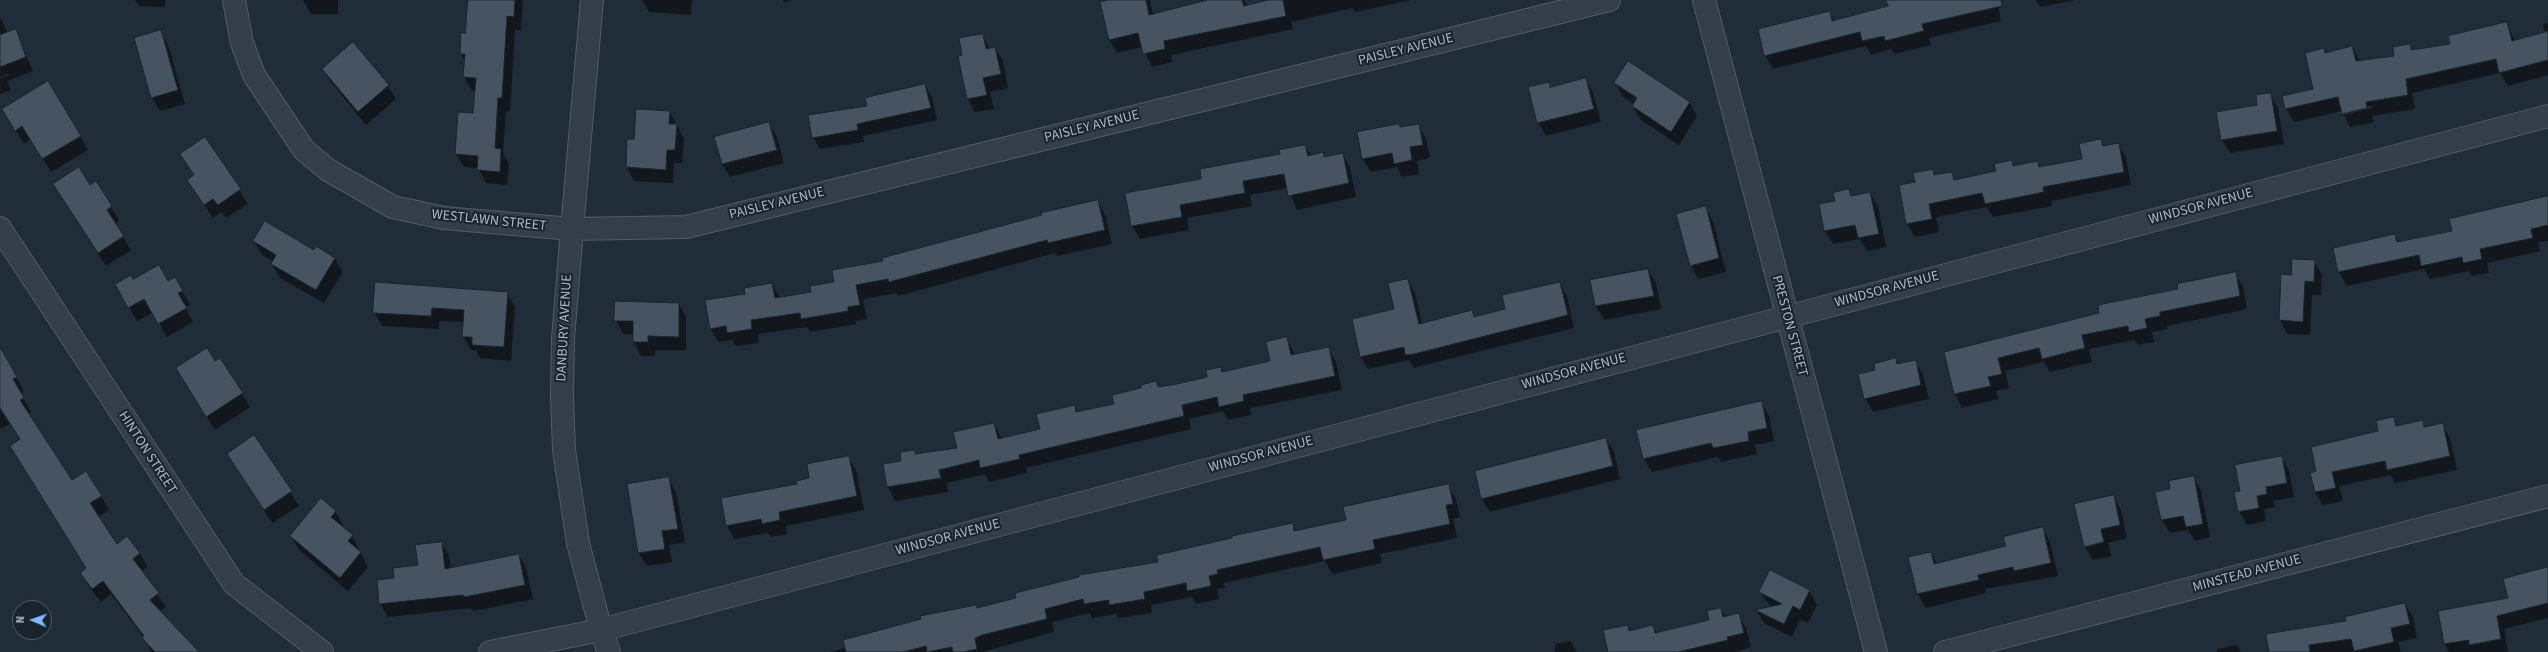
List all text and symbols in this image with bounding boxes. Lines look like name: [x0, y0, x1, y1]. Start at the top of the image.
street label: PAISLEY AVENUE: [1357, 30, 1455, 70]
street label: PAISLEY AVENUE: [1043, 107, 1141, 147]
street label: PAISLEY AVENUE: [728, 184, 826, 224]
street label: WINDSOR AVENUE: [2147, 185, 2255, 229]
street label: WESTLAWN STREET: [431, 207, 547, 235]
street label: WINDSOR AVENUE: [1833, 268, 1941, 312]
street label: DANBURY AVENUE: [554, 274, 576, 382]
street label: PRESTON STREET: [1767, 274, 1811, 378]
street label: WINDSOR AVENUE: [1520, 350, 1628, 394]
street label: HINTON STREET: [114, 409, 180, 497]
street label: WINDSOR AVENUE: [1207, 433, 1315, 477]
street label: WINDSOR AVENUE: [894, 516, 1002, 560]
street label: MINSTEAD AVENUE: [2191, 551, 2303, 597]
north arrow: [12, 600, 52, 640]
text: N: [13, 616, 28, 624]

